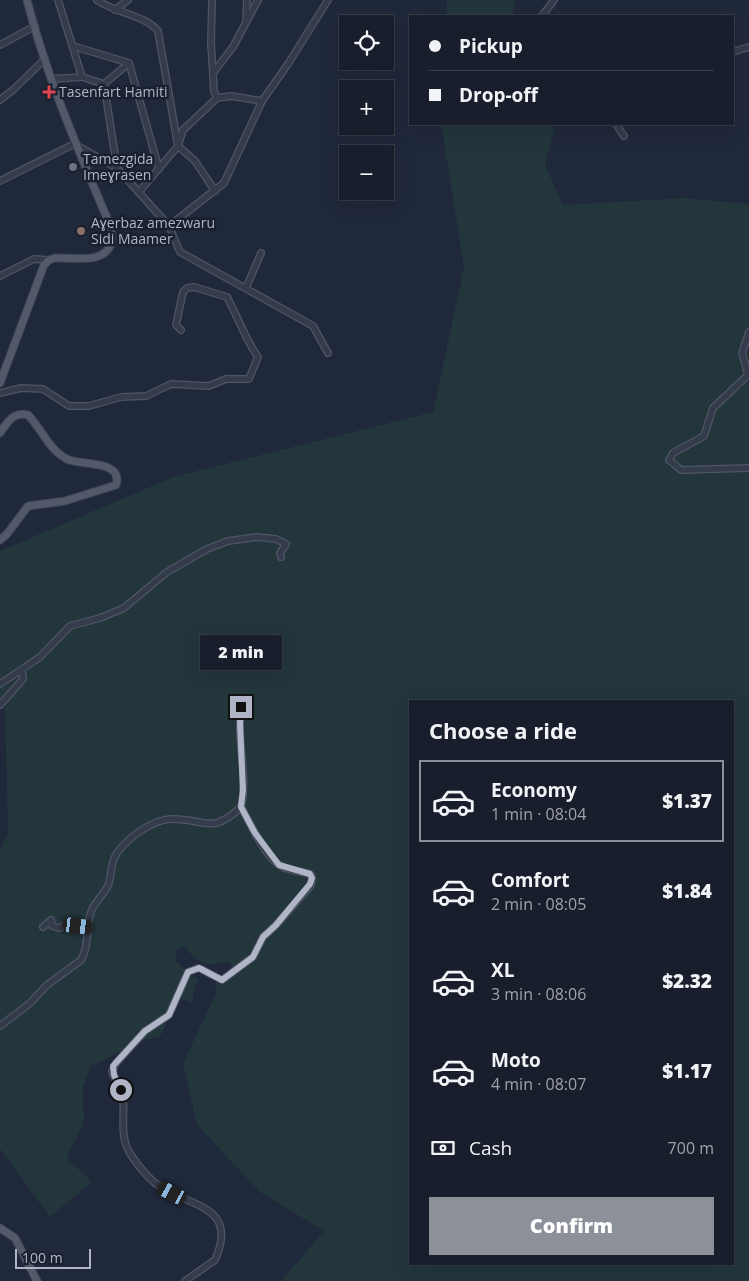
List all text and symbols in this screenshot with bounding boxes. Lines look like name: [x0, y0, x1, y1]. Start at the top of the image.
map controls: [339, 15, 394, 200]
button: locate: [339, 15, 394, 70]
text: Pickup: [459, 33, 523, 59]
button: +: [339, 80, 394, 135]
place label: Tasenfart Hamiti: [59, 82, 168, 101]
text: Drop-off: [459, 82, 538, 108]
marker: Tasenfart Hamiti: [43, 86, 55, 98]
button: −: [339, 145, 394, 200]
place label: Tamezgida Imeɣrasen: [83, 149, 153, 184]
marker: Tamezgida Imeɣrasen: [67, 161, 79, 173]
place label: Aɣerbaz amezwaru Sidi Maamer: [91, 213, 215, 248]
marker: Aɣerbaz amezwaru Sidi Maamer: [75, 225, 87, 237]
callout: 2 min: [200, 634, 282, 670]
text: 2 min: [218, 641, 264, 663]
route end: [230, 696, 252, 718]
text: Choose a ride: [429, 715, 577, 745]
text: Economy: [491, 777, 577, 803]
icon: car: [431, 779, 476, 824]
text: $1.37: [662, 788, 712, 814]
text: 1 min · 08:04: [491, 803, 586, 825]
text: Comfort: [491, 867, 570, 893]
icon: car: [431, 869, 476, 914]
text: $1.84: [662, 878, 712, 904]
text: 2 min · 08:05: [491, 893, 586, 915]
car: [62, 917, 93, 935]
text: XL: [491, 957, 514, 983]
icon: car: [431, 959, 476, 1004]
text: $2.32: [662, 968, 712, 994]
text: 3 min · 08:06: [491, 983, 586, 1005]
text: Moto: [491, 1047, 541, 1073]
icon: car: [431, 1049, 476, 1094]
text: $1.17: [662, 1058, 712, 1084]
text: 4 min · 08:07: [491, 1073, 586, 1095]
route start: [110, 1079, 132, 1101]
icon: cash: [429, 1134, 457, 1162]
text: Cash: [469, 1135, 512, 1161]
text: 700 m: [668, 1137, 714, 1159]
car: [155, 1179, 188, 1207]
button: Confirm: [429, 1197, 714, 1255]
scale bar: [15, 1246, 91, 1269]
text: 100 m: [22, 1248, 63, 1267]

